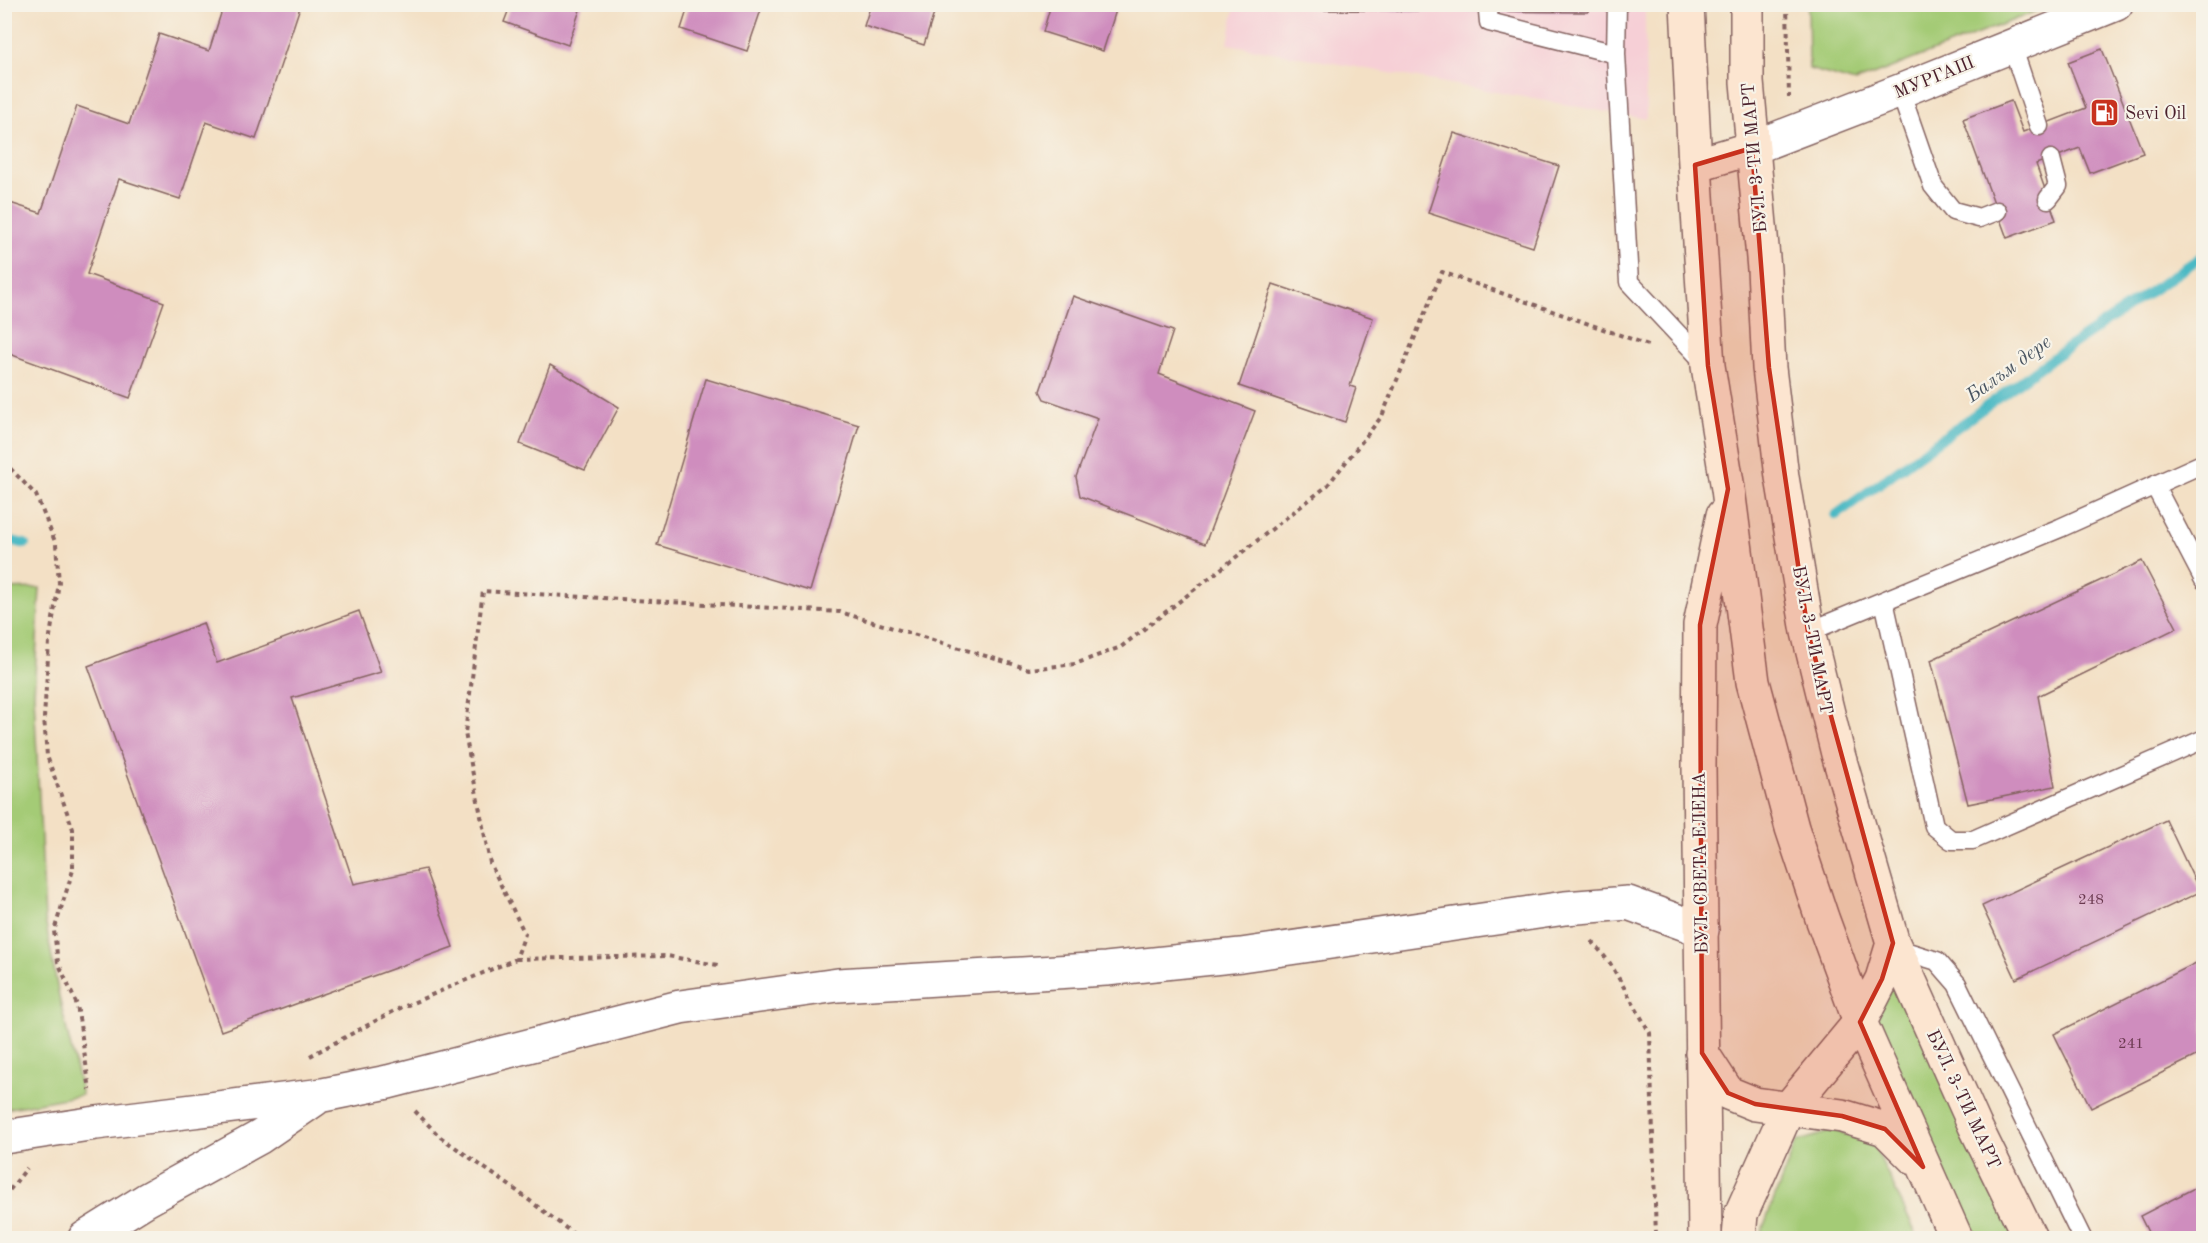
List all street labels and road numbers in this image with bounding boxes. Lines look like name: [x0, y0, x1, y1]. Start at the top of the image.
street label: МУРГАШ: [1892, 54, 1977, 102]
street label: БУЛ. 3-ТИ МАРТ: [1739, 82, 1771, 234]
street label: БУЛ. 3-ТИ МАРТ: [1789, 564, 1835, 716]
street label: БУЛ. СВЕТА ЕЛЕНА: [1690, 771, 1712, 954]
street label: БУЛ. 3-ТИ МАРТ: [1923, 1027, 2003, 1172]

